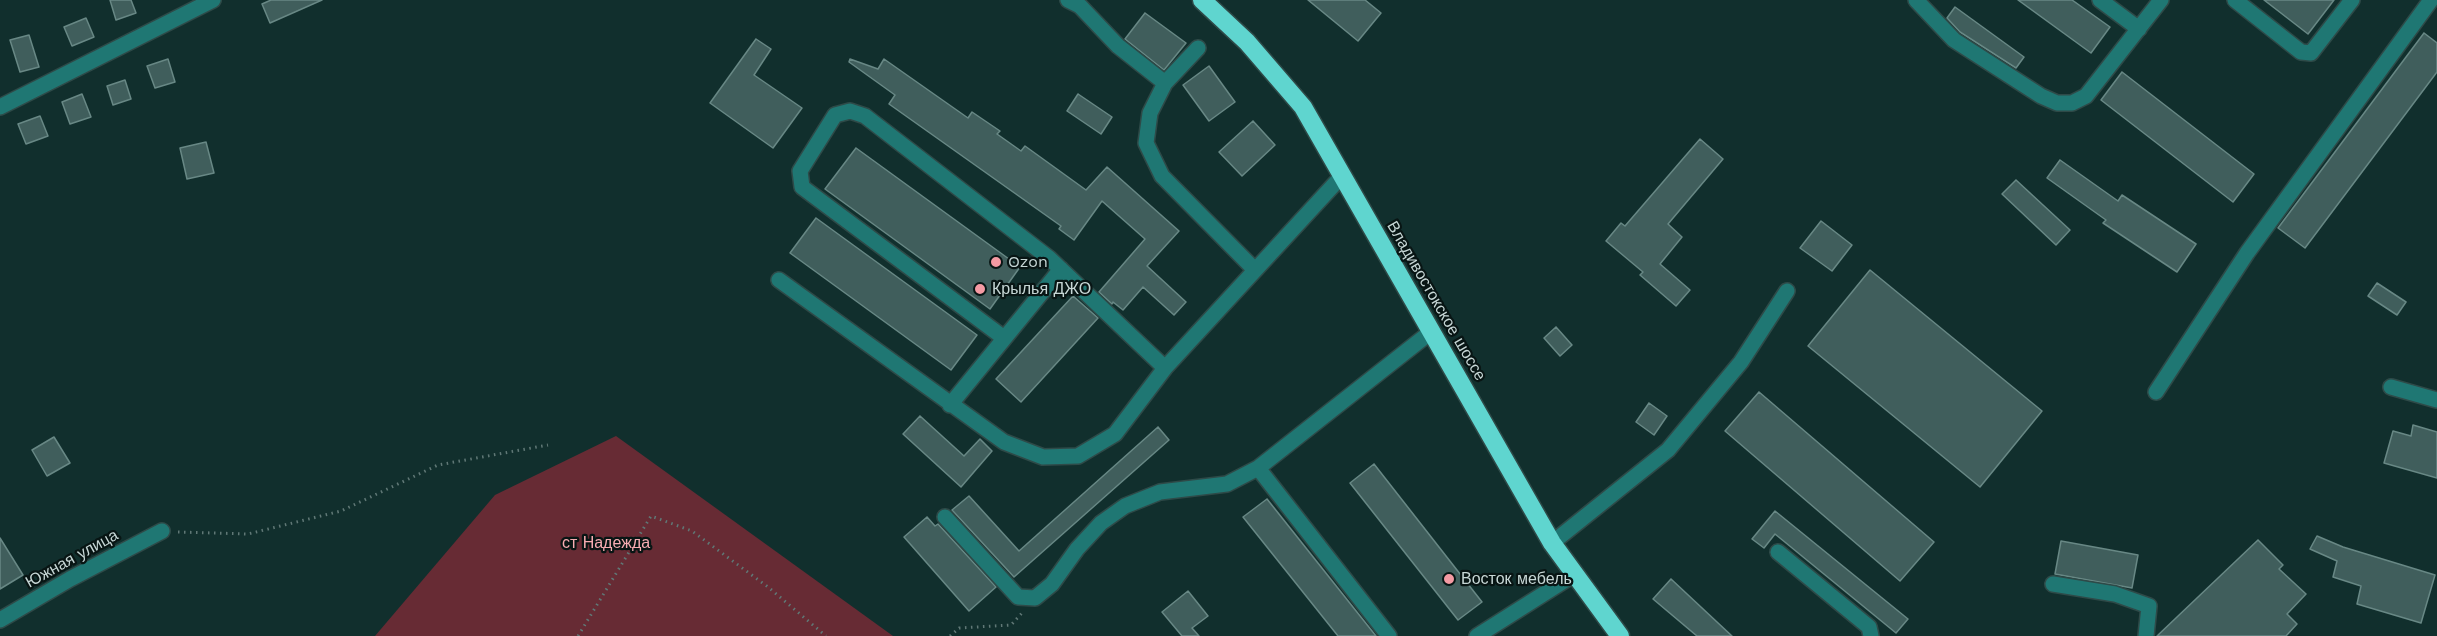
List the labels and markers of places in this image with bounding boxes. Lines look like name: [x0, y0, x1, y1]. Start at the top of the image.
place label: Ozon: [1008, 252, 1048, 272]
marker: Ozon: [989, 255, 1003, 269]
place label: Крылья ДЖО: [992, 279, 1091, 299]
marker: Крылья ДЖО: [973, 282, 987, 296]
place label: Восток мебель: [1461, 569, 1572, 589]
marker: Восток мебель: [1442, 572, 1456, 586]

